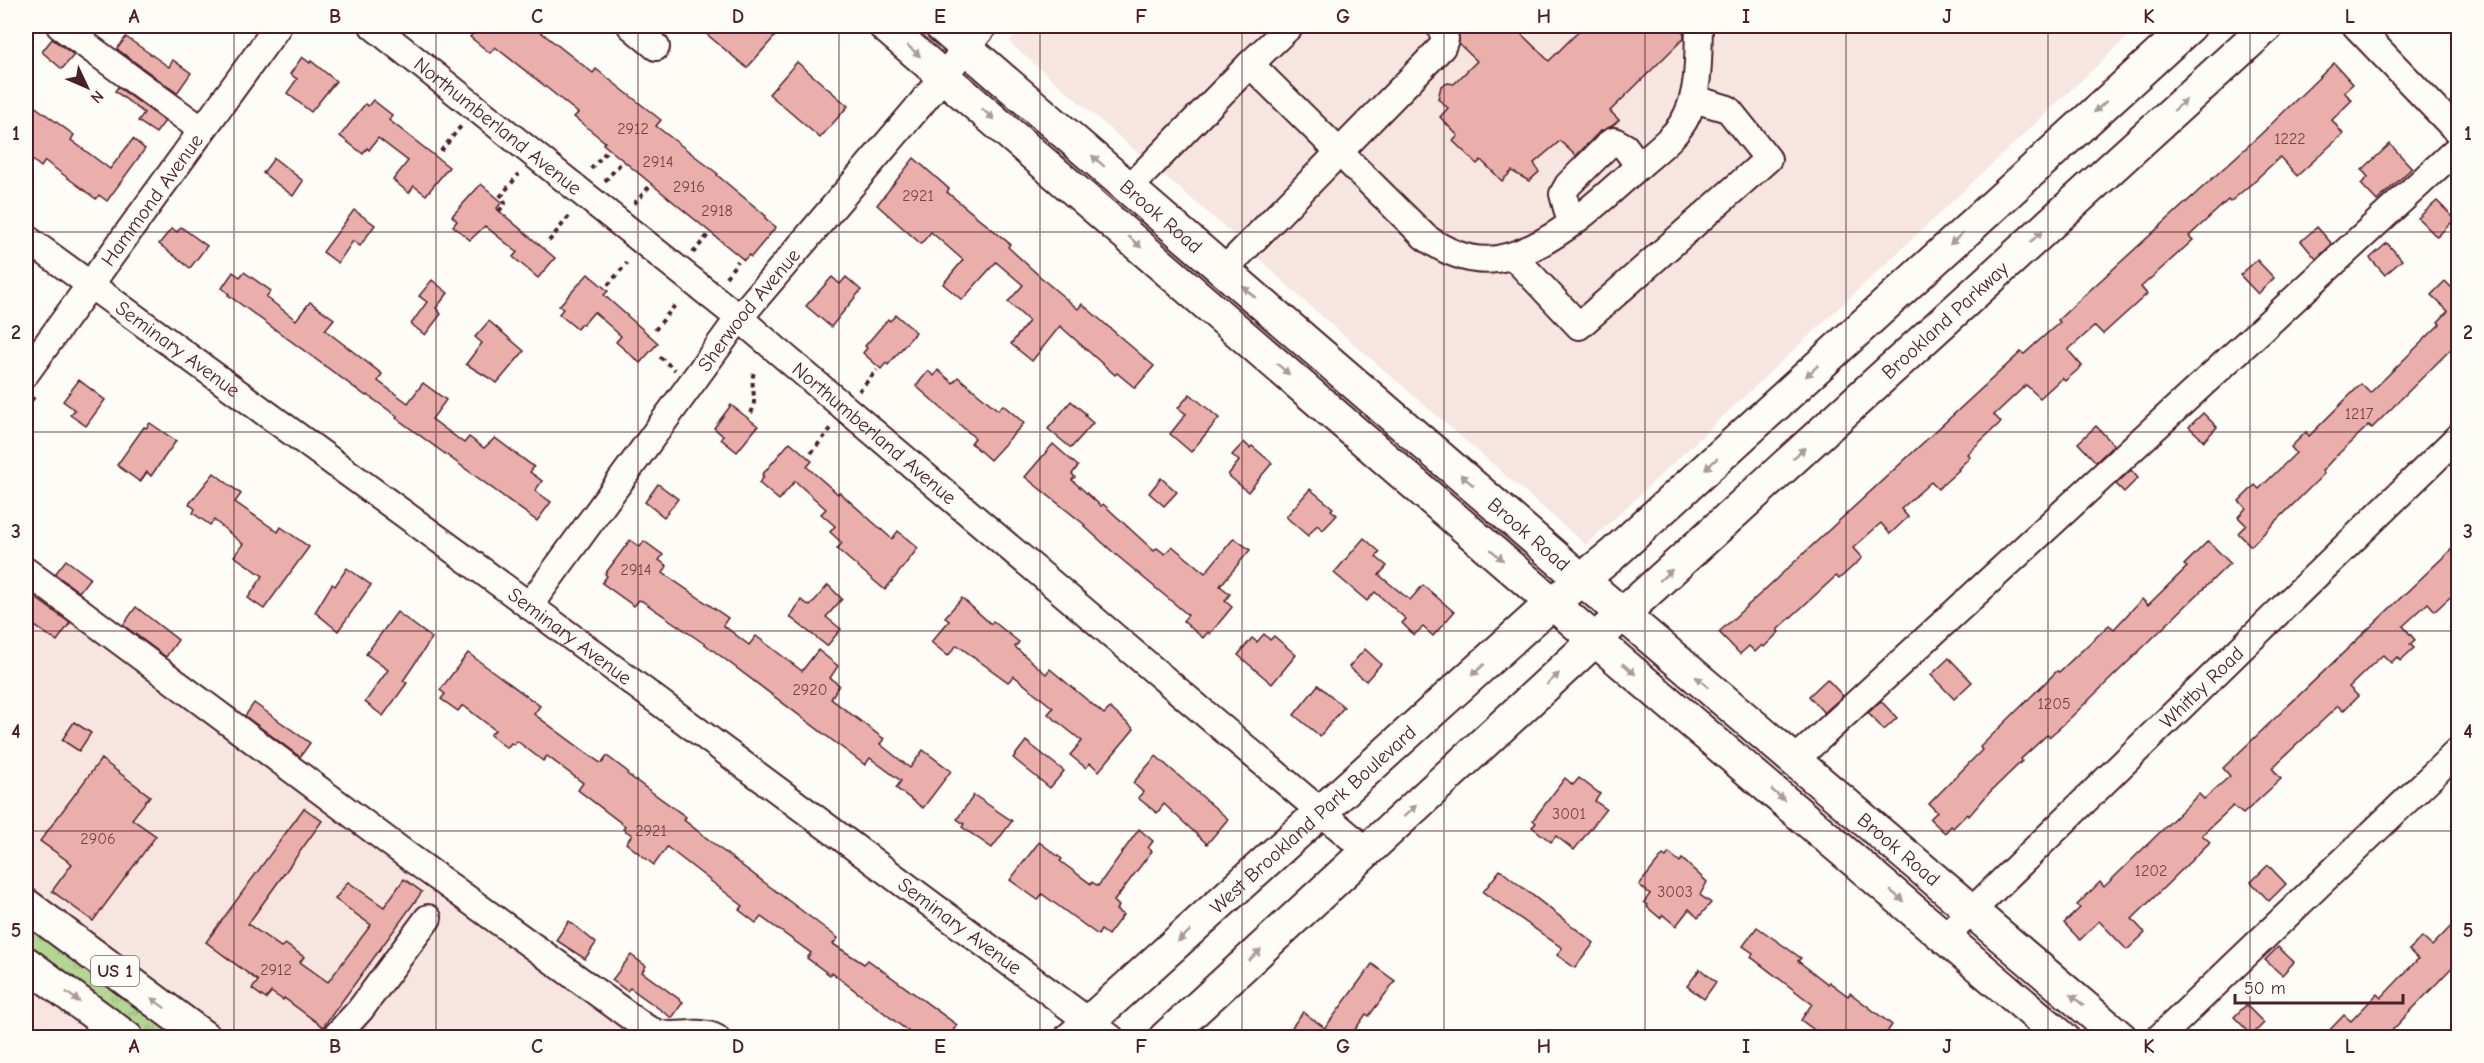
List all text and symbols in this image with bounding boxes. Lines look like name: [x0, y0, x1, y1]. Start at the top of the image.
text: A: [128, 5, 140, 28]
text: B: [329, 5, 341, 28]
text: C: [531, 5, 543, 28]
text: D: [732, 5, 744, 28]
text: E: [934, 5, 946, 28]
text: F: [1135, 5, 1147, 28]
text: G: [1336, 5, 1350, 28]
text: H: [1537, 5, 1551, 28]
text: I: [1742, 5, 1750, 28]
text: J: [1942, 5, 1952, 28]
text: K: [2143, 5, 2155, 28]
text: L: [2345, 5, 2355, 28]
one-way arrow: [906, 44, 921, 57]
street label: Northumberland Avenue: [410, 52, 586, 200]
north arrow: [57, 57, 117, 117]
text: N: [87, 87, 107, 107]
one-way arrow: [2172, 99, 2186, 113]
one-way arrow: [2093, 100, 2107, 114]
one-way arrow: [980, 107, 995, 120]
house number: 2912: [617, 120, 649, 138]
text: 1: [12, 122, 20, 145]
text: 1: [2464, 122, 2472, 145]
street label: Hammond Avenue: [96, 129, 207, 270]
house number: 1222: [2274, 130, 2306, 148]
house number: 2914: [643, 153, 673, 171]
one-way arrow: [1091, 155, 1106, 168]
street label: Brook Road: [1116, 175, 1207, 258]
house number: 2916: [673, 178, 705, 196]
house number: 2921: [902, 187, 934, 205]
house number: 2918: [701, 202, 733, 220]
one-way arrow: [2028, 230, 2043, 244]
one-way arrow: [1949, 232, 1964, 245]
one-way arrow: [1127, 235, 1142, 248]
street label: Sherwood Avenue: [693, 244, 805, 376]
street label: Brookland Parkway: [1877, 257, 2013, 384]
one-way arrow: [1242, 285, 1257, 299]
street label: Seminary Avenue: [111, 296, 244, 402]
text: 2: [11, 321, 21, 344]
text: 2: [2463, 321, 2473, 344]
street label: Northumberland Avenue: [788, 357, 961, 509]
one-way arrow: [1275, 363, 1290, 376]
one-way arrow: [1805, 364, 1820, 378]
house number: 1217: [2345, 405, 2374, 423]
one-way arrow: [1791, 446, 1806, 460]
one-way arrow: [1703, 457, 1718, 471]
one-way arrow: [1460, 474, 1475, 487]
street label: Brook Road: [1483, 492, 1575, 576]
text: 3: [11, 520, 21, 543]
text: 3: [2463, 520, 2473, 543]
one-way arrow: [1489, 548, 1504, 561]
house number: 2914: [621, 561, 651, 579]
one-way arrow: [1658, 569, 1673, 582]
street label: Seminary Avenue: [504, 582, 636, 689]
street label: Whitby Road: [2155, 641, 2248, 733]
one-way arrow: [1621, 662, 1636, 675]
one-way arrow: [1471, 663, 1486, 676]
one-way arrow: [1545, 672, 1560, 686]
one-way arrow: [1695, 676, 1710, 689]
house number: 2920: [793, 681, 827, 699]
house number: 1205: [2037, 695, 2071, 713]
text: 4: [11, 720, 21, 743]
street label: West Brookland Park Boulevard: [1205, 720, 1420, 918]
text: 4: [2463, 720, 2473, 743]
one-way arrow: [1770, 788, 1785, 801]
one-way arrow: [1402, 805, 1416, 819]
house number: 3001: [1552, 805, 1586, 823]
street label: Brook Road: [1853, 808, 1945, 891]
house number: 2921: [635, 822, 667, 840]
house number: 2906: [80, 830, 116, 848]
house number: 1202: [2135, 862, 2167, 880]
street label: Seminary Avenue: [894, 872, 1026, 979]
house number: 3003: [1657, 883, 1693, 901]
one-way arrow: [1889, 890, 1905, 903]
text: 5: [11, 919, 21, 942]
text: 5: [2463, 919, 2473, 942]
one-way arrow: [1177, 929, 1192, 943]
one-way arrow: [1247, 948, 1262, 962]
road number: US 1: [91, 956, 139, 986]
house number: 2912: [260, 961, 292, 979]
scale bar: [2235, 967, 2403, 1005]
text: 50 m: [2244, 978, 2286, 999]
one-way arrow: [65, 991, 80, 1003]
one-way arrow: [2069, 993, 2085, 1006]
one-way arrow: [151, 997, 167, 1009]
text: A: [128, 1035, 140, 1058]
text: B: [329, 1035, 341, 1058]
text: C: [531, 1035, 543, 1058]
text: D: [732, 1035, 744, 1058]
text: E: [934, 1035, 946, 1058]
text: F: [1135, 1035, 1147, 1058]
text: G: [1336, 1035, 1350, 1058]
text: H: [1537, 1035, 1551, 1058]
text: I: [1742, 1035, 1750, 1058]
text: J: [1942, 1035, 1952, 1058]
text: K: [2143, 1035, 2155, 1058]
text: L: [2345, 1035, 2355, 1058]

